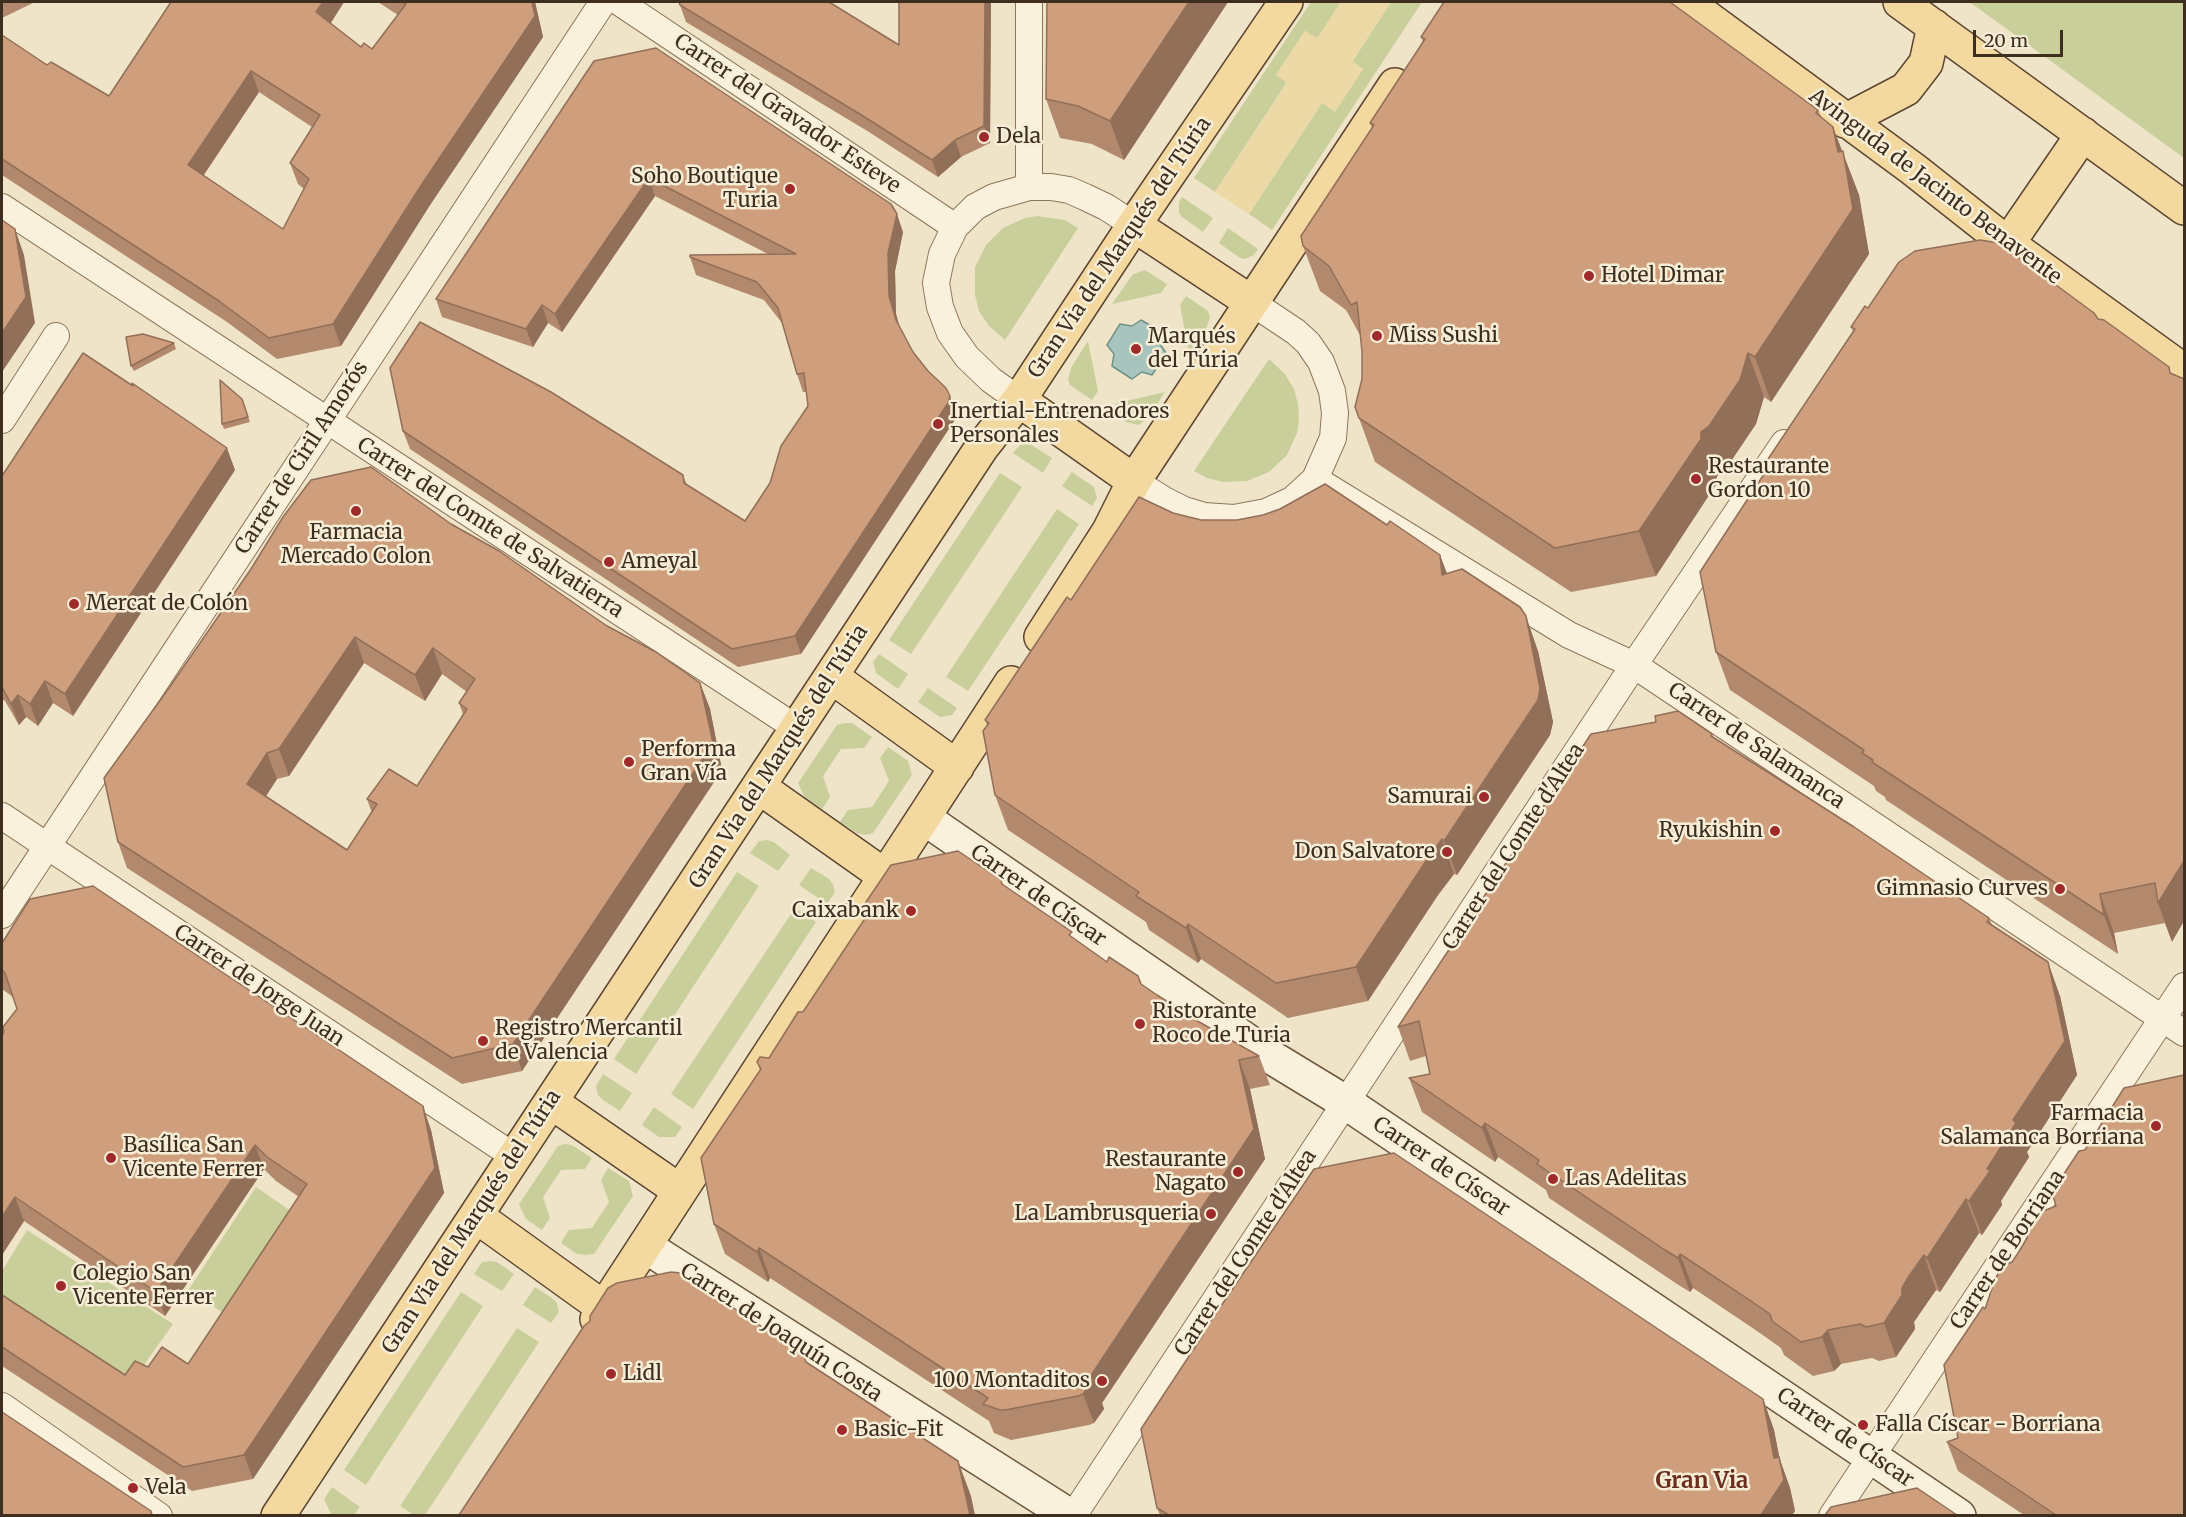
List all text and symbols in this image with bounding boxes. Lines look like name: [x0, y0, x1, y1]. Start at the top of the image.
scale bar: [1976, 18, 2066, 56]
street label: Carrer del Gravador Esteve: [669, 29, 905, 199]
text: 20 m: [1984, 29, 2028, 52]
street label: Avinguda de Jacinto Benavente: [1804, 84, 2066, 290]
street label: Gran Via del Marqués del Túria: [1023, 113, 1217, 383]
place label: Dela: [996, 124, 1041, 150]
marker: Dela: [977, 130, 991, 144]
place label: Soho Boutique Turia: [631, 164, 778, 214]
marker: Soho Boutique Turia: [783, 182, 797, 196]
place label: Hotel Dimar: [1601, 263, 1724, 289]
marker: Hotel Dimar: [1582, 269, 1596, 283]
place label: Miss Sushi: [1389, 323, 1498, 349]
place label: Marqués del Túria: [1148, 324, 1238, 374]
marker: Miss Sushi: [1370, 329, 1384, 343]
marker: Marqués del Túria: [1129, 342, 1143, 356]
street label: Carrer de Ciril Amorós: [230, 357, 374, 559]
place label: Inertial-Entrenadores Personales: [950, 399, 1170, 449]
marker: Inertial-Entrenadores Personales: [931, 417, 945, 431]
street label: Carrer del Comte de Salvatierra: [352, 432, 628, 624]
place label: Restaurante Gordon 10: [1708, 454, 1829, 504]
marker: Restaurante Gordon 10: [1689, 472, 1703, 486]
marker: Farmacia Mercado Colon: [349, 504, 363, 518]
place label: Farmacia Mercado Colon: [281, 520, 431, 570]
place label: Ameyal: [621, 549, 698, 575]
marker: Ameyal: [602, 555, 616, 569]
place label: Mercat de Colón: [86, 591, 248, 617]
marker: Mercat de Colón: [67, 597, 81, 611]
street label: Gran Via del Marqués del Túria: [684, 620, 874, 894]
street label: Carrer de Salamanca: [1663, 678, 1849, 814]
place label: Performa Gran Vía: [641, 737, 736, 787]
street label: Carrer del Comte d'Altea: [1438, 739, 1590, 955]
marker: Performa Gran Vía: [622, 755, 636, 769]
place label: Samurai: [1387, 784, 1472, 810]
marker: Samurai: [1477, 790, 1491, 804]
place label: Ryukishin: [1659, 818, 1763, 844]
marker: Ryukishin: [1768, 824, 1782, 838]
place label: Don Salvatore: [1294, 839, 1435, 865]
street label: Carrer de Císcar: [965, 840, 1111, 952]
marker: Don Salvatore: [1440, 845, 1454, 859]
place label: Gimnasio Curves: [1877, 876, 2048, 902]
marker: Gimnasio Curves: [2053, 882, 2067, 896]
place label: Caixabank: [792, 898, 899, 924]
marker: Caixabank: [904, 904, 918, 918]
street label: Carrer de Jorge Juan: [169, 920, 349, 1052]
place label: Ristorante Roco de Turia: [1152, 999, 1291, 1049]
place label: Registro Mercantil de Valencia: [495, 1016, 682, 1066]
marker: Ristorante Roco de Turia: [1133, 1017, 1147, 1031]
marker: Registro Mercantil de Valencia: [476, 1034, 490, 1048]
street label: Gran Via del Marqués del Túria: [377, 1085, 567, 1359]
place label: Farmacia Salamanca Borriana: [1940, 1101, 2144, 1151]
street label: Carrer de Císcar: [1368, 1112, 1514, 1222]
marker: Farmacia Salamanca Borriana: [2149, 1119, 2163, 1133]
place label: Basílica San Vicente Ferrer: [123, 1133, 264, 1183]
street label: Carrer del Comte d'Altea: [1170, 1145, 1322, 1361]
place label: Restaurante Nagato: [1105, 1147, 1226, 1197]
marker: Basílica San Vicente Ferrer: [104, 1151, 118, 1165]
marker: Restaurante Nagato: [1231, 1165, 1245, 1179]
place label: Las Adelitas: [1565, 1166, 1687, 1192]
street label: Carrer de Borriana: [1945, 1166, 2071, 1334]
marker: Las Adelitas: [1546, 1172, 1560, 1186]
place label: La Lambrusqueria: [1014, 1201, 1199, 1227]
marker: La Lambrusqueria: [1204, 1207, 1218, 1221]
street label: Carrer de Joaquín Costa: [675, 1258, 887, 1408]
place label: Colegio San Vicente Ferrer: [73, 1261, 214, 1311]
marker: Colegio San Vicente Ferrer: [54, 1279, 68, 1293]
place label: Lidl: [623, 1361, 662, 1387]
marker: Lidl: [604, 1367, 618, 1381]
place label: 100 Montaditos: [933, 1368, 1090, 1394]
marker: 100 Montaditos: [1095, 1374, 1109, 1388]
street label: Carrer de Císcar: [1772, 1383, 1918, 1493]
place label: Falla Císcar - Borriana: [1875, 1412, 2101, 1438]
place label: Basic-Fit: [854, 1417, 944, 1443]
marker: Falla Císcar - Borriana: [1856, 1418, 1870, 1432]
marker: Basic-Fit: [835, 1423, 849, 1437]
district label: Gran Via: [1656, 1469, 1748, 1495]
place label: Vela: [145, 1475, 186, 1501]
marker: Vela: [126, 1481, 140, 1495]

